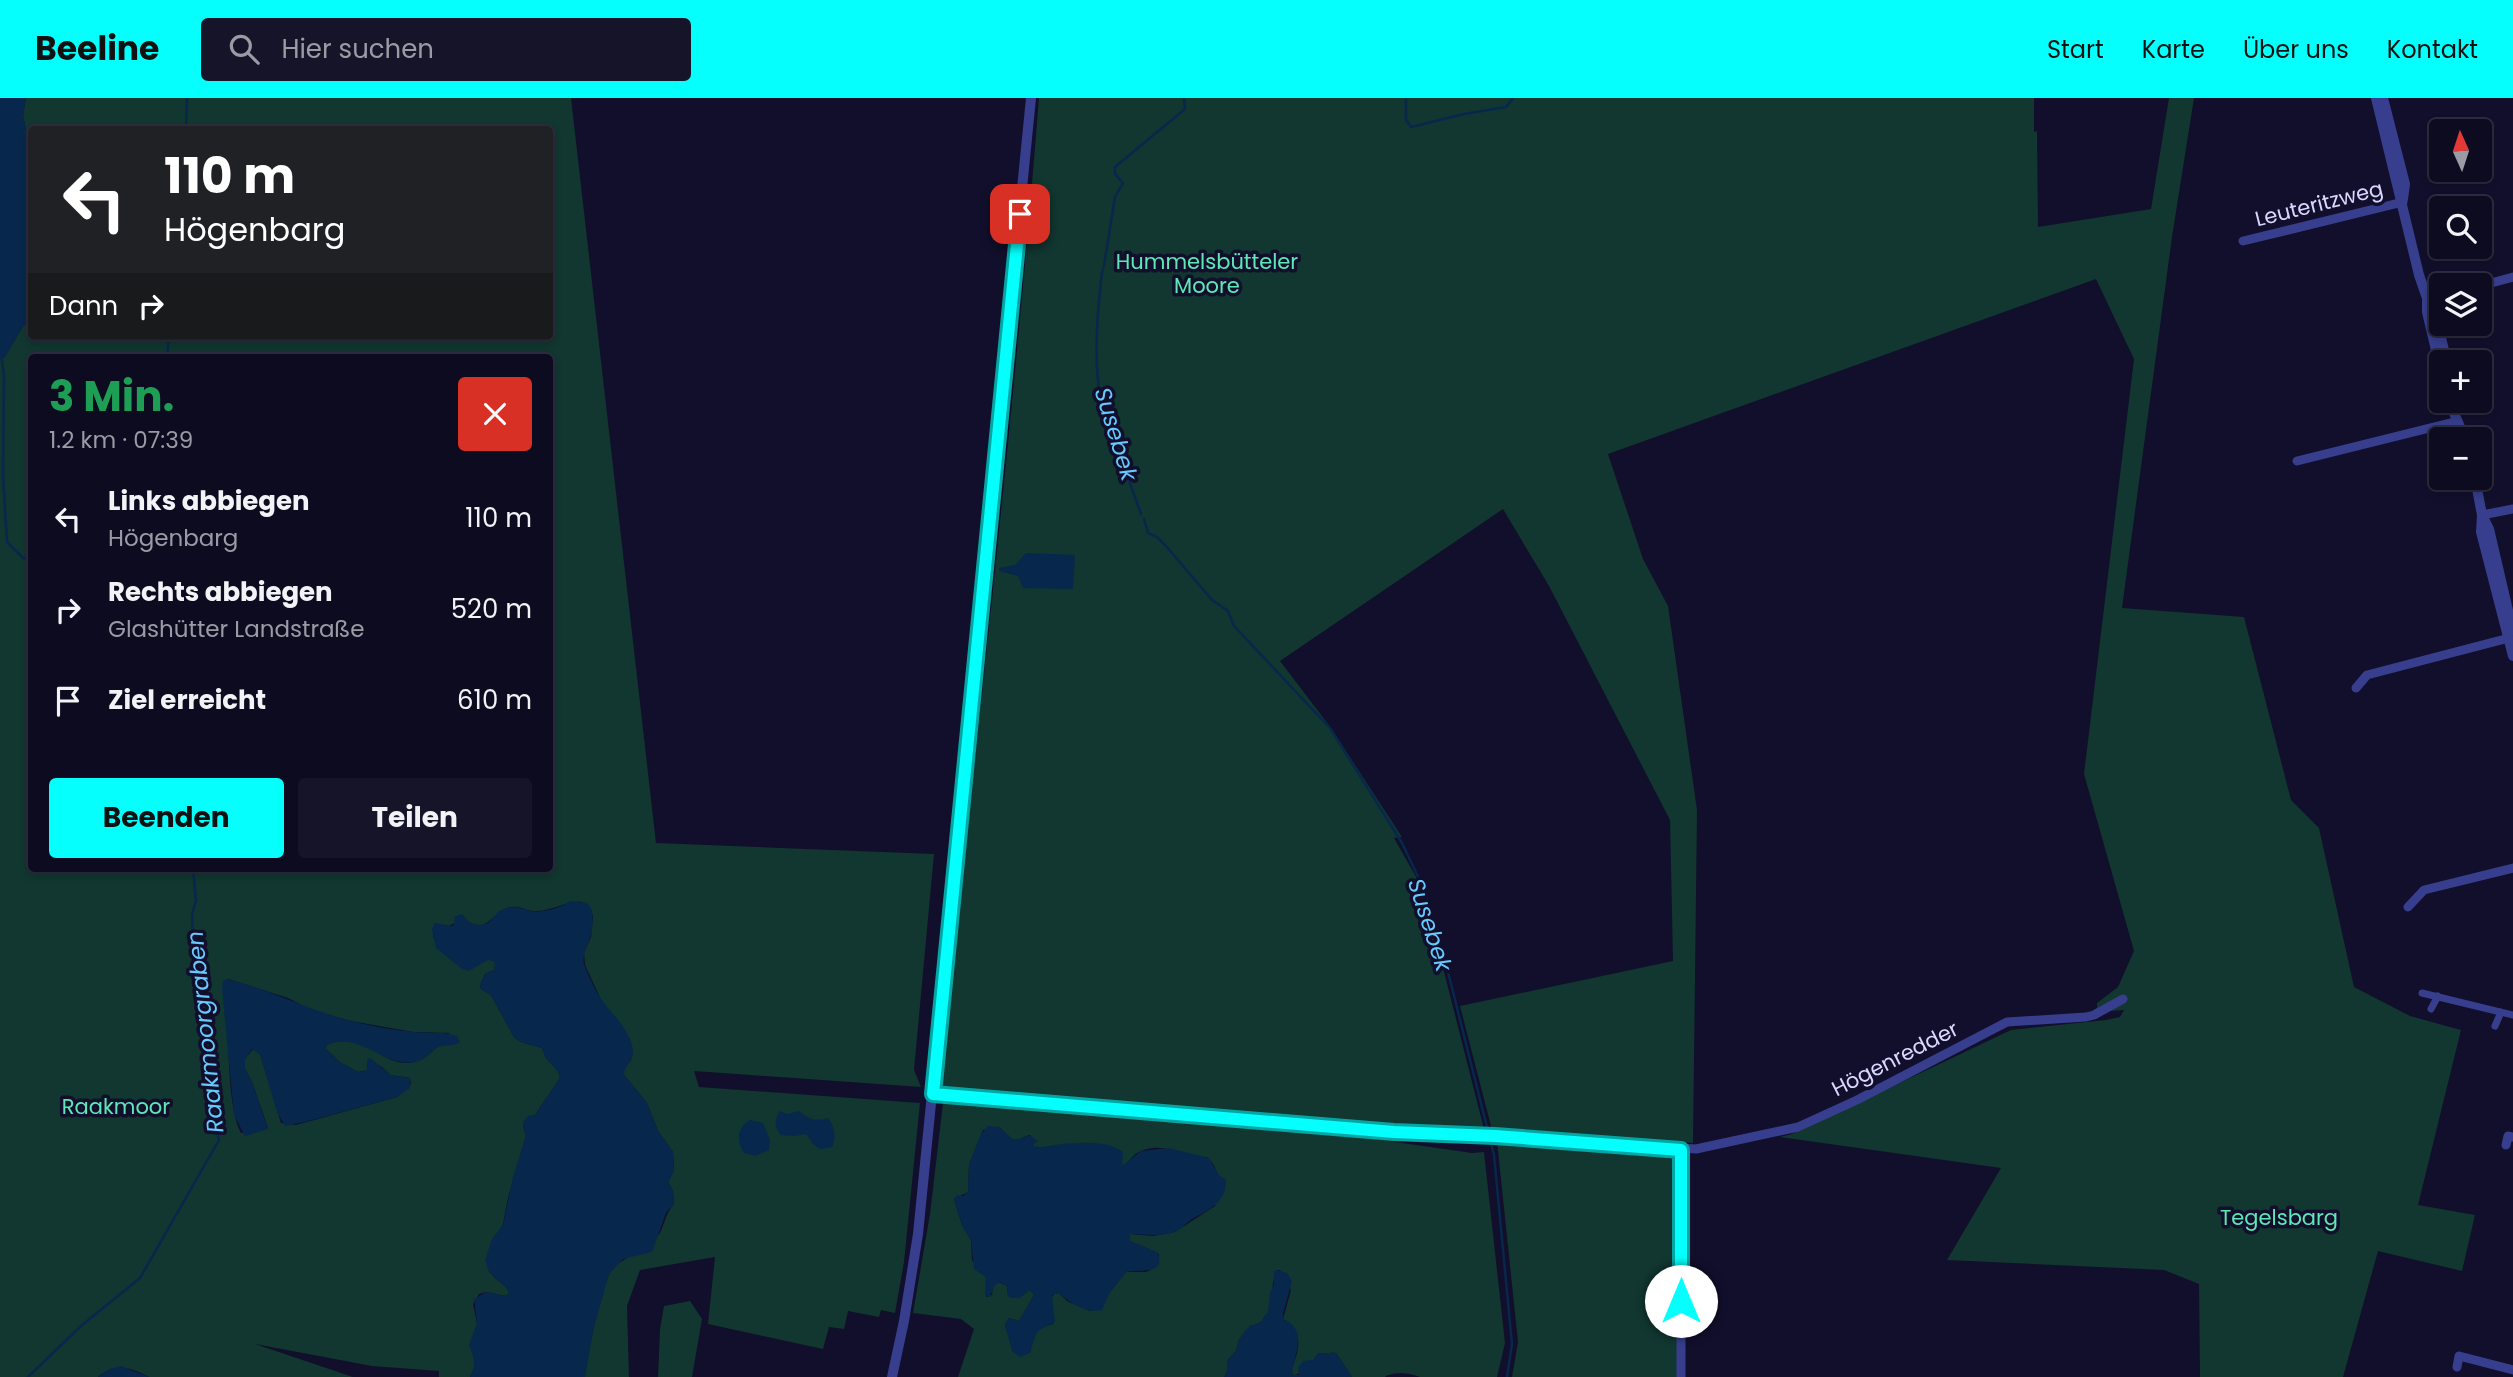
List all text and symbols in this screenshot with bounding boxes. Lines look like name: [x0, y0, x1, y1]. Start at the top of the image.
search box: [201, 18, 691, 81]
text: Beeline: [35, 25, 159, 72]
icon: search: [225, 30, 263, 68]
text: Hier suchen: [281, 31, 434, 67]
text: Start: [2047, 33, 2104, 66]
text: Karte: [2142, 33, 2205, 66]
text: Über uns: [2243, 33, 2349, 66]
text: Kontakt: [2387, 33, 2478, 66]
north arrow: [2429, 119, 2492, 182]
map controls: [2429, 119, 2492, 490]
text: 110 m: [164, 142, 295, 210]
icon: left: [49, 154, 140, 245]
street label: Leuteritzweg: [2252, 174, 2386, 233]
pin: [990, 184, 1050, 244]
icon: arrive: [1001, 195, 1039, 233]
button: search: [2429, 196, 2492, 259]
text: Högenbarg: [164, 207, 345, 252]
park label: Hummelsbütteler Moore: [1116, 247, 1298, 300]
button: layers: [2429, 273, 2492, 336]
icon: right: [132, 287, 170, 325]
text: Dann: [49, 288, 118, 324]
button: +: [2429, 350, 2492, 413]
text: 3 Min.: [49, 367, 174, 426]
button: close: [458, 377, 532, 451]
water label: Susebek: [1087, 383, 1146, 486]
text: 1.2 km · 07:39: [49, 424, 193, 456]
button: −: [2429, 427, 2492, 490]
text: Links abbiegen: [108, 483, 310, 519]
icon: left: [49, 500, 87, 538]
text: 110 m: [465, 500, 532, 536]
text: Högenbarg: [108, 522, 238, 554]
text: Rechts abbiegen: [108, 574, 333, 610]
icon: right: [49, 591, 87, 629]
text: 520 m: [451, 591, 532, 627]
text: Glashütter Landstraße: [108, 613, 364, 645]
icon: arrive: [49, 682, 87, 720]
text: Ziel erreicht: [108, 682, 266, 718]
text: 610 m: [457, 682, 532, 718]
button: Beenden: [49, 778, 284, 858]
button: Teilen: [298, 778, 532, 858]
water label: Susebek: [1400, 874, 1460, 977]
water label: Raakmoorgraben: [178, 929, 232, 1135]
street label: Högenredder: [1826, 1014, 1963, 1103]
park label: Raakmoor: [62, 1092, 170, 1121]
park label: Tegelsbarg: [2220, 1203, 2338, 1232]
position arrow: [1644, 1264, 1718, 1338]

